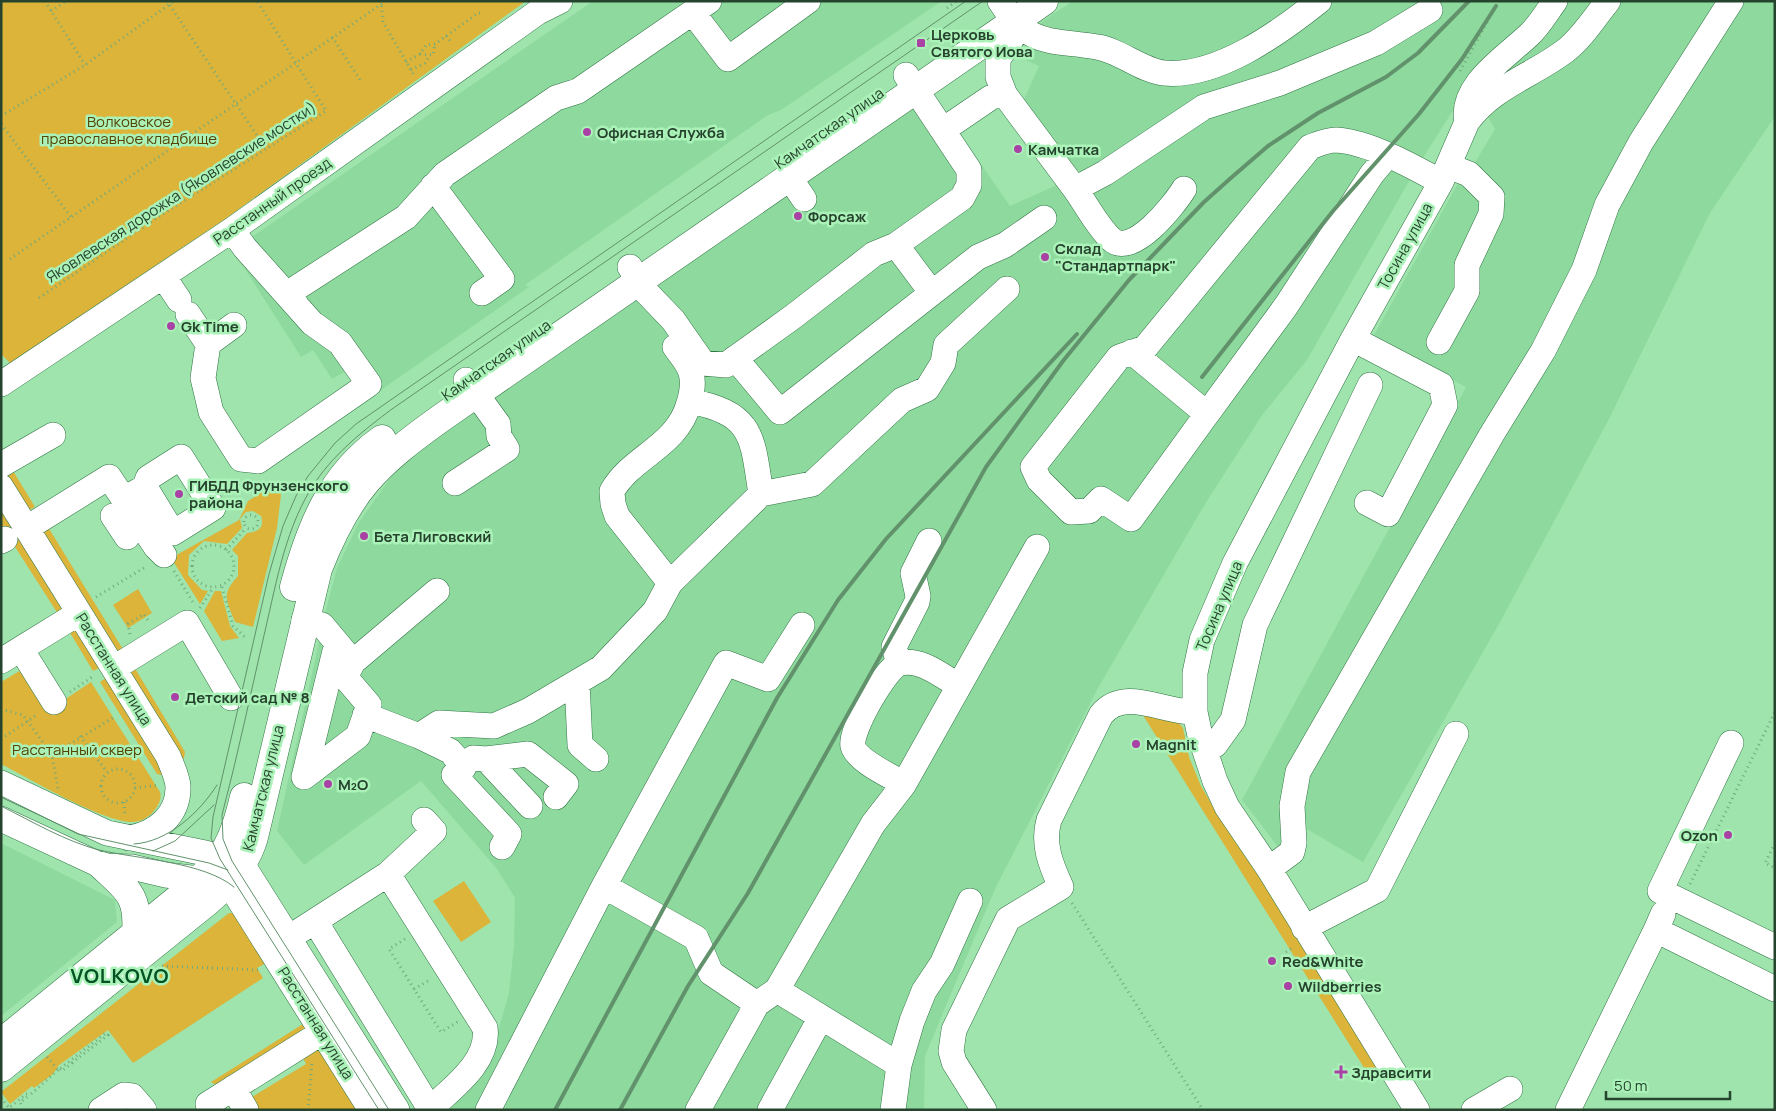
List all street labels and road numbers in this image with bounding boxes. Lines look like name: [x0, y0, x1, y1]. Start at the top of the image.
street label: Камчатская улица: [770, 82, 888, 174]
street label: Яковлевская дорожка (Яковлевские мостки): [42, 97, 320, 287]
street label: Расстанный проезд: [209, 152, 335, 250]
street label: Тосина улица: [1373, 199, 1437, 293]
street label: Камчатская улица: [437, 314, 555, 406]
street label: Тосина улица: [1191, 558, 1247, 654]
street label: Расстанная улица: [71, 609, 157, 729]
street label: Камчатская улица: [237, 723, 289, 853]
street label: Расстанная улица: [273, 963, 359, 1083]

